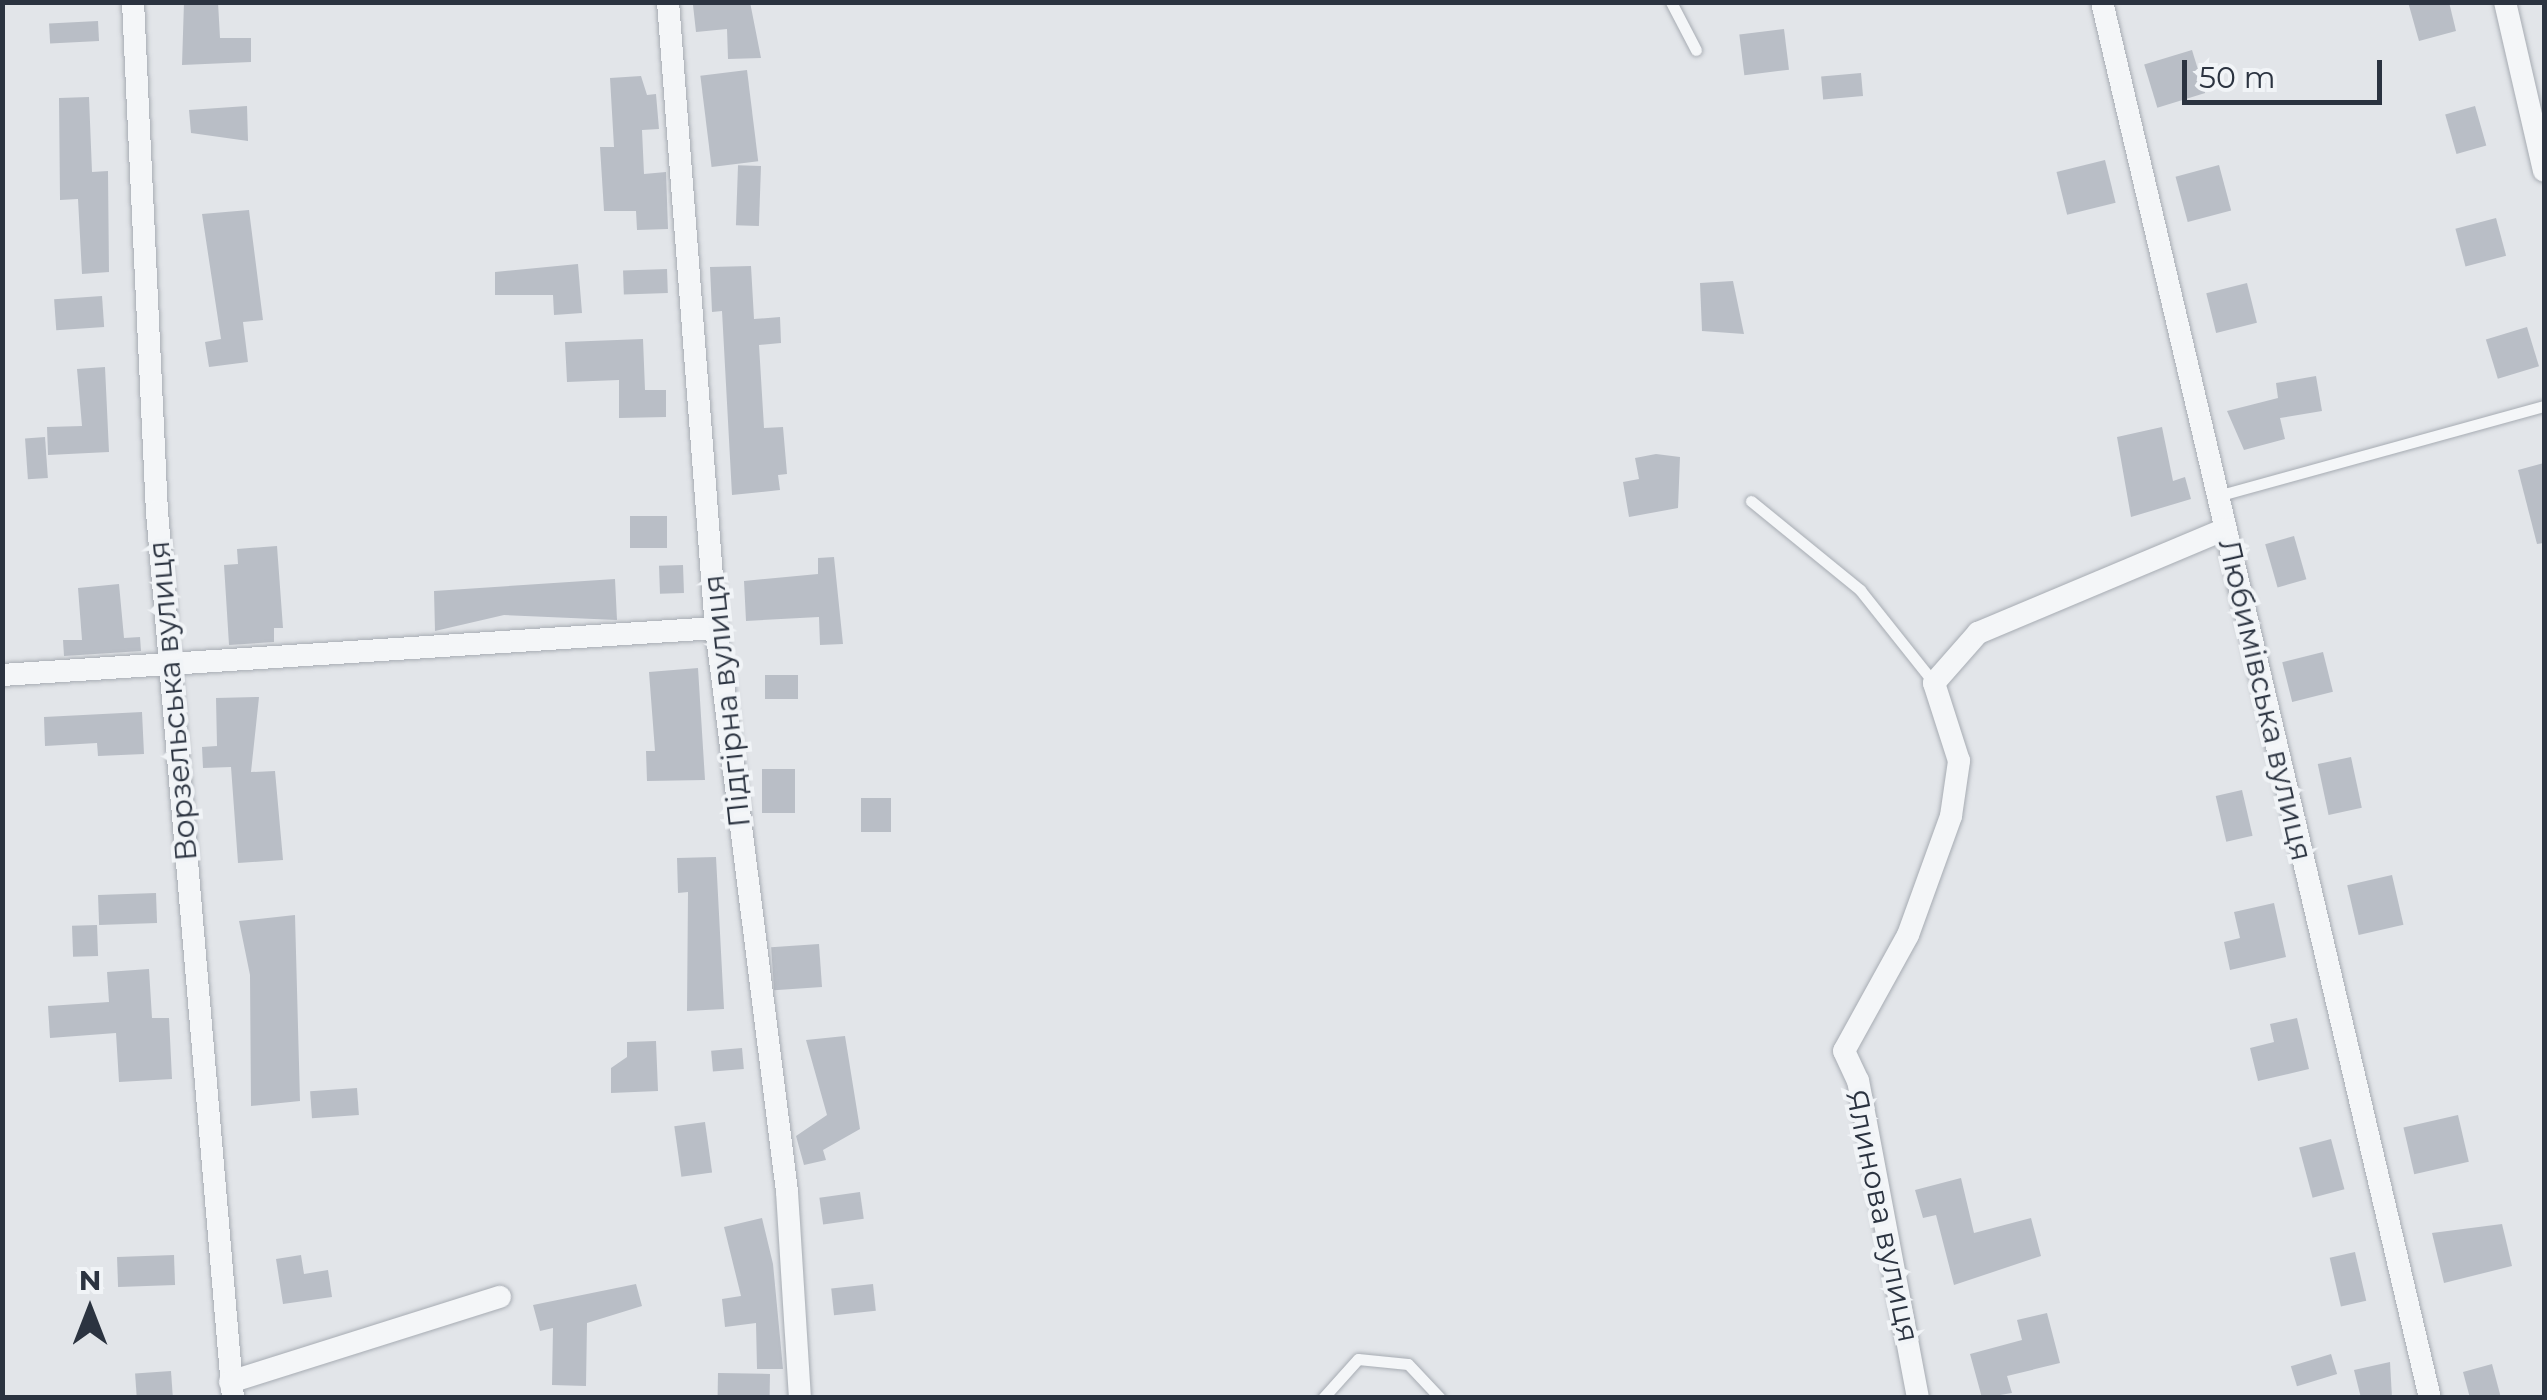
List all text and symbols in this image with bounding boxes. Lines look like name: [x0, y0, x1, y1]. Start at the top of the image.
scale bar: [2187, 40, 2387, 102]
text: 50 m: [2199, 59, 2276, 96]
street label: Любимівська вулиця: [2210, 536, 2320, 864]
street label: Ворзельська вулиця: [141, 540, 205, 862]
street label: Підгірна вулиця: [696, 573, 758, 829]
street label: Ялинова вулиця: [1838, 1087, 1926, 1345]
north arrow: [40, 1260, 140, 1360]
text: N: [79, 1263, 101, 1297]

